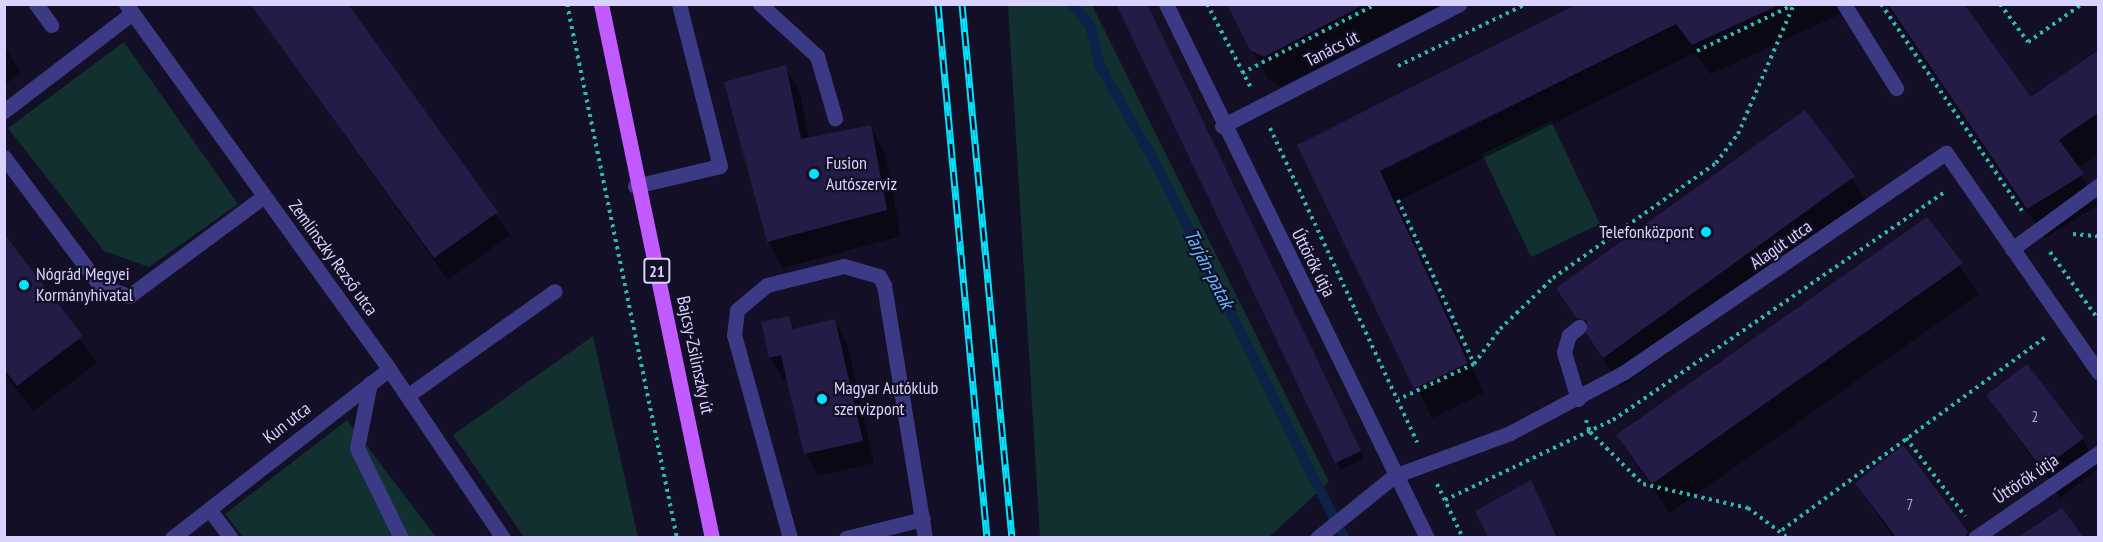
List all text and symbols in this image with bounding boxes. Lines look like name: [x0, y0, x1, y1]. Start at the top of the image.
street label: Tanács út: [1301, 26, 1363, 72]
place label: Fusion Autószerviz: [826, 153, 897, 195]
marker: Fusion Autószerviz: [807, 167, 821, 181]
street label: Zemlinszky Rezső utca: [284, 196, 382, 320]
street label: Alagút utca: [1746, 216, 1816, 274]
place label: Telefonközpont: [1599, 221, 1694, 243]
water label: Tarján-patak: [1179, 225, 1239, 313]
street label: Úttörők útja: [1287, 225, 1339, 301]
marker: Telefonközpont: [1699, 225, 1713, 239]
road number: 21: [642, 258, 672, 284]
place label: Nógrád Megyei Kormányhivatal: [36, 264, 133, 306]
marker: Nógrád Megyei Kormányhivatal: [17, 278, 31, 292]
street label: Bajcsy-Zsilinszky út: [672, 294, 718, 416]
place label: Magyar Autóklub szervizpont: [834, 378, 939, 420]
marker: Magyar Autóklub szervizpont: [815, 392, 829, 406]
street label: Kun utca: [259, 398, 315, 448]
house number: 2: [2032, 408, 2038, 426]
street label: Úttörők útja: [1989, 449, 2063, 509]
house number: 7: [1907, 496, 1913, 514]

